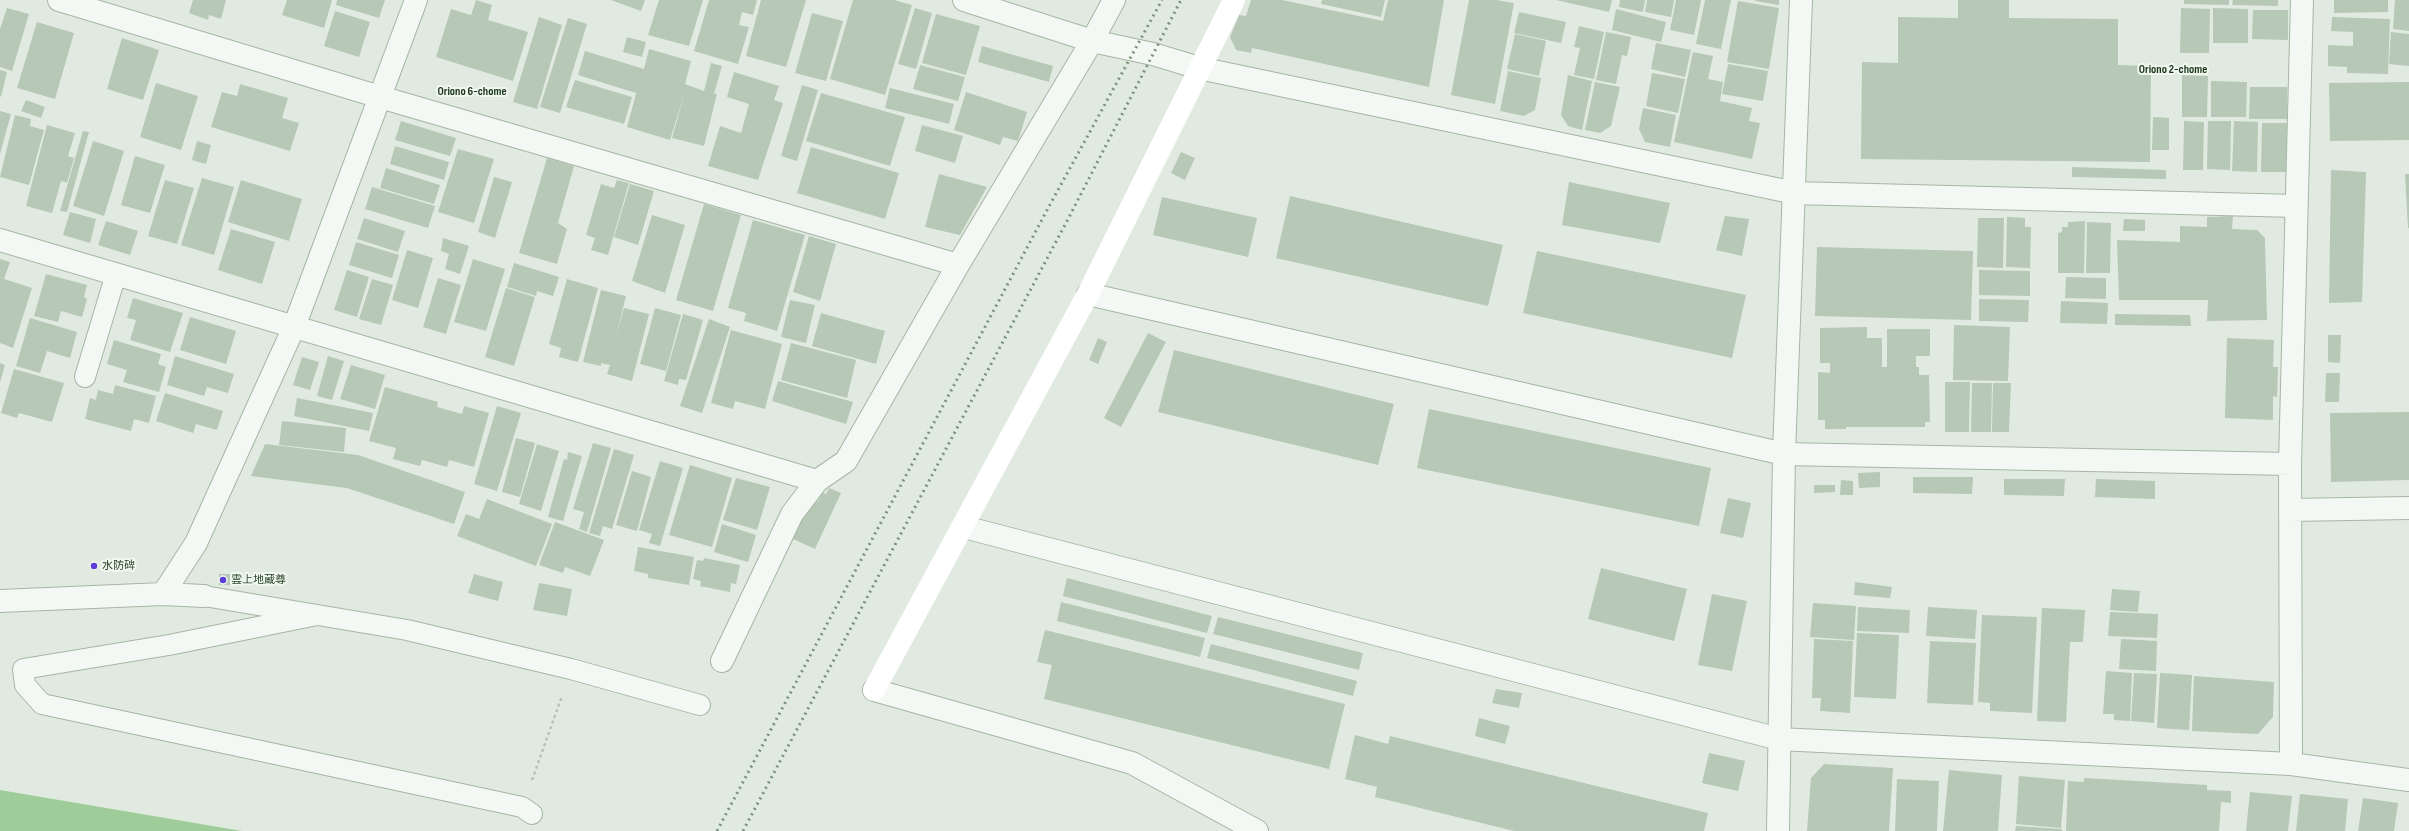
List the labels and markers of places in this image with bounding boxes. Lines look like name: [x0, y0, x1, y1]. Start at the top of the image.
place label: 水防碑: [102, 559, 135, 573]
marker: 水防碑: [89, 561, 99, 571]
place label: 雲上地蔵尊: [231, 573, 286, 587]
marker: 雲上地蔵尊: [218, 575, 228, 585]

